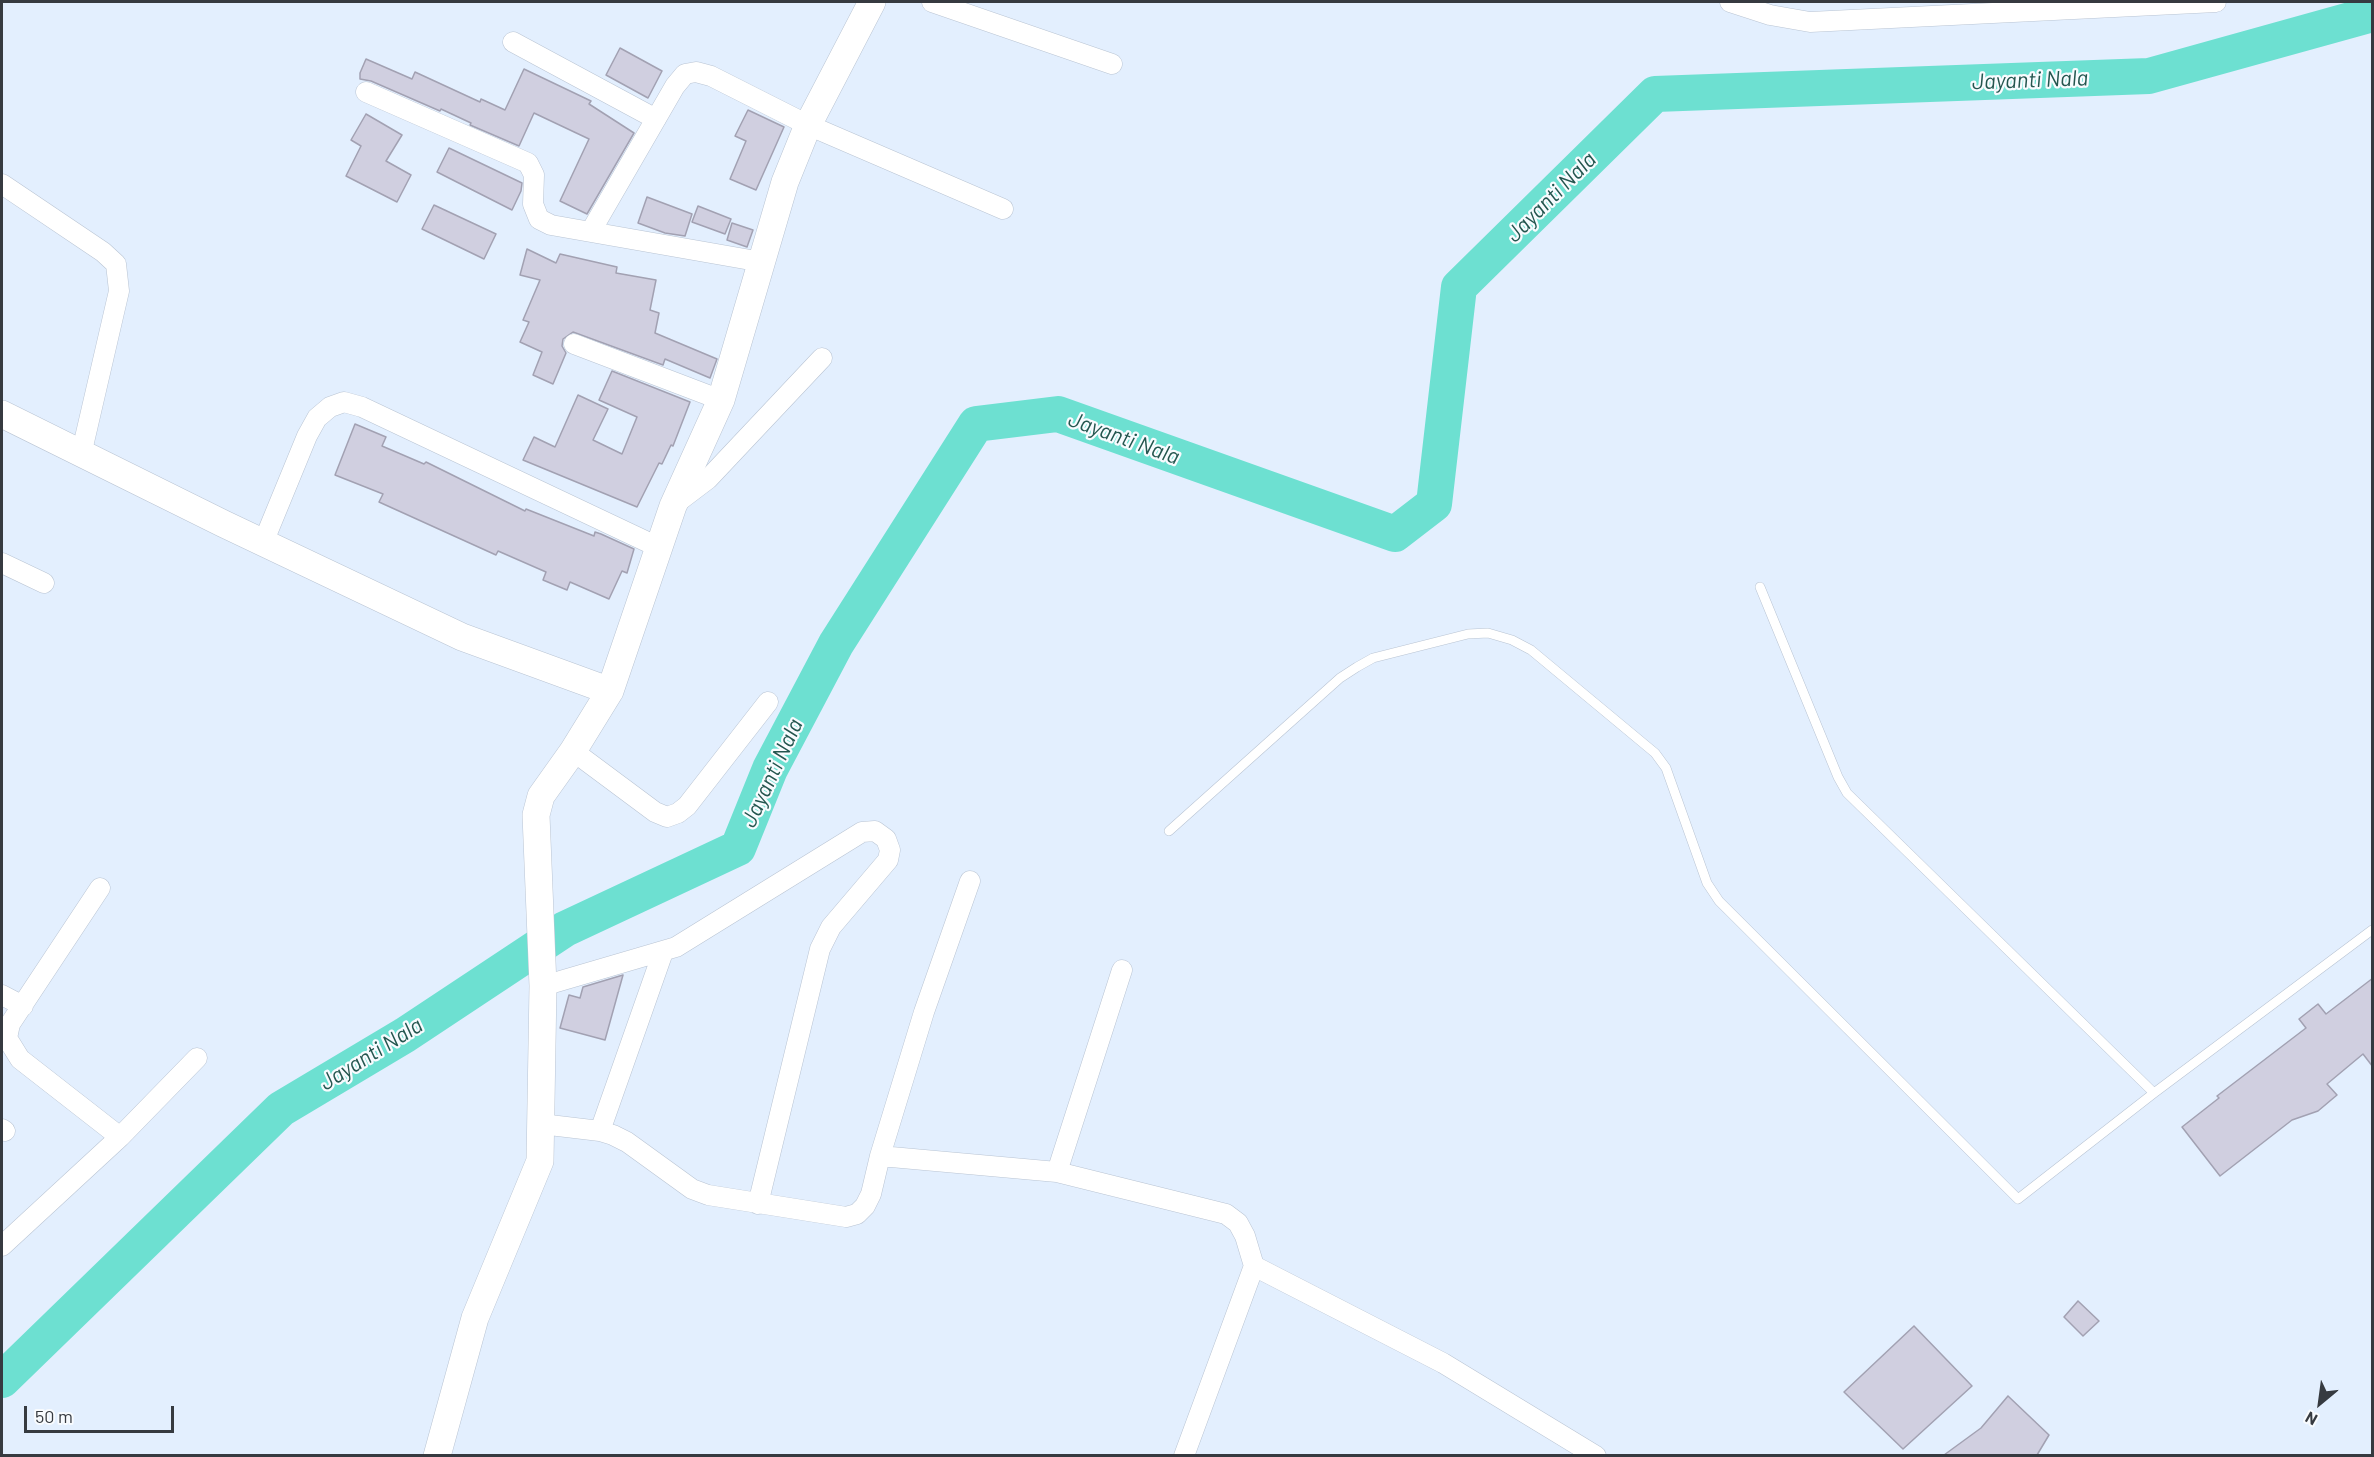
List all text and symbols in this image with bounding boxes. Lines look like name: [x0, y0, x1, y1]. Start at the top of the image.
water label: Jayanti Nala: [1971, 65, 2089, 95]
water label: Jayanti Nala: [1500, 146, 1602, 248]
water label: Jayanti Nala: [1065, 406, 1183, 470]
water label: Jayanti Nala: [735, 715, 809, 831]
water label: Jayanti Nala: [315, 1012, 427, 1096]
north arrow: [2290, 1373, 2350, 1433]
scale bar: [27, 1394, 177, 1432]
text: 50 m: [35, 1405, 73, 1427]
text: N: [2302, 1408, 2320, 1430]

